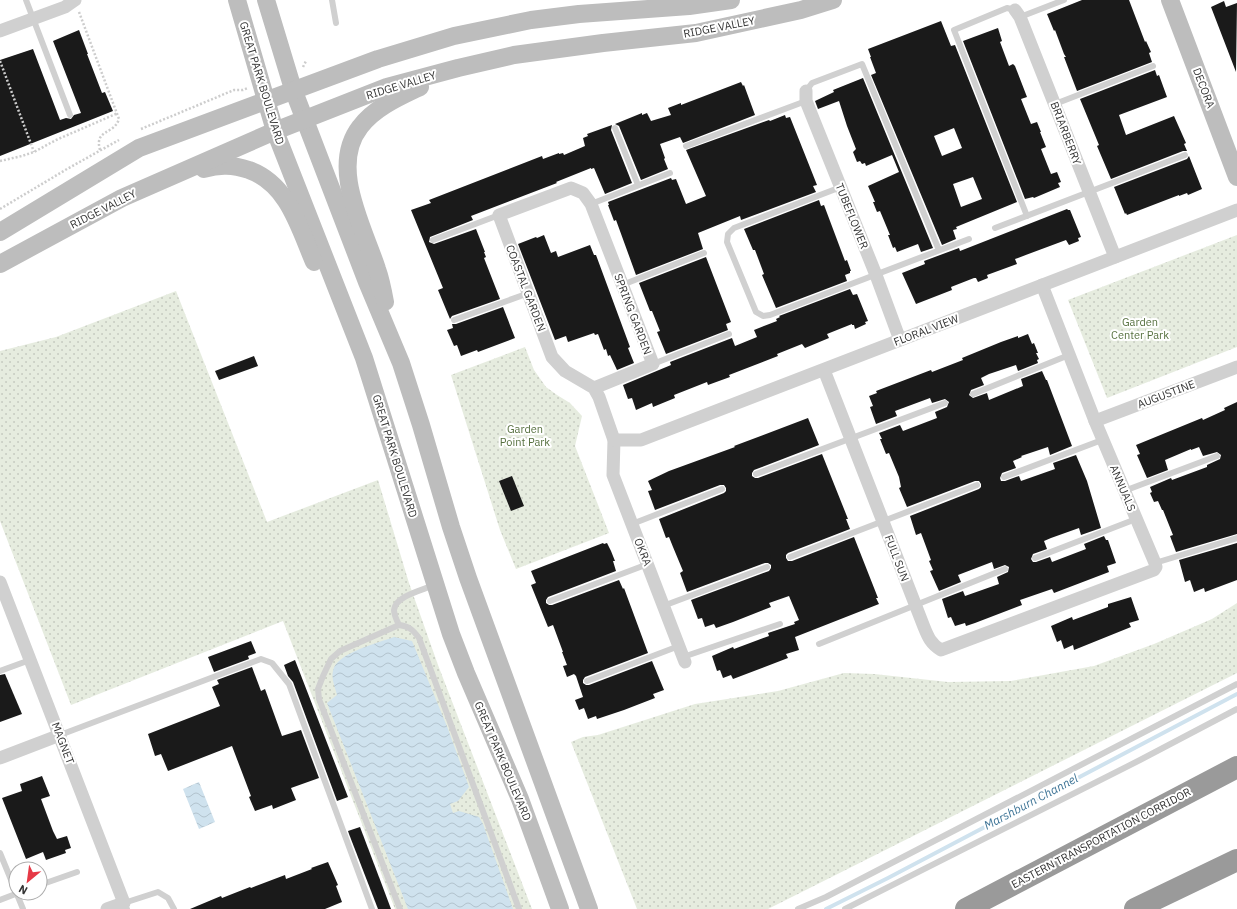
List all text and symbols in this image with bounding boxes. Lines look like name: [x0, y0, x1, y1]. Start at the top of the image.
street label: RIDGE VALLEY: [682, 13, 756, 41]
street label: GREAT PARK BOULEVARD: [237, 20, 287, 146]
street label: DECORA: [1190, 66, 1218, 110]
street label: RIDGE VALLEY: [364, 68, 438, 102]
street label: BRIARBERRY: [1048, 99, 1085, 167]
street label: TUBEFLOWER: [832, 181, 872, 251]
street label: RIDGE VALLEY: [68, 186, 139, 232]
street label: COASTAL GARDEN: [503, 243, 549, 333]
street label: SPRING GARDEN: [611, 271, 655, 357]
street label: FLORAL VIEW: [891, 311, 961, 349]
park label: Garden Center Park: [1111, 315, 1169, 342]
street label: AUGUSTINE: [1135, 377, 1197, 411]
street label: GREAT PARK BOULEVARD: [370, 393, 420, 519]
park label: Garden Point Park: [500, 422, 550, 449]
street label: ANNUALS: [1107, 463, 1139, 513]
street label: FULL SUN: [882, 533, 912, 583]
street label: OKRA: [631, 536, 655, 568]
street label: GREAT PARK BOULEVARD: [472, 699, 534, 823]
street label: MAGNET: [49, 720, 78, 767]
water label: Marshburn Channel: [981, 770, 1081, 833]
street label: EASTERN TRANSPORTATION CORRIDOR: [1009, 785, 1193, 891]
north arrow: [8, 861, 48, 901]
text: N: [16, 882, 30, 898]

